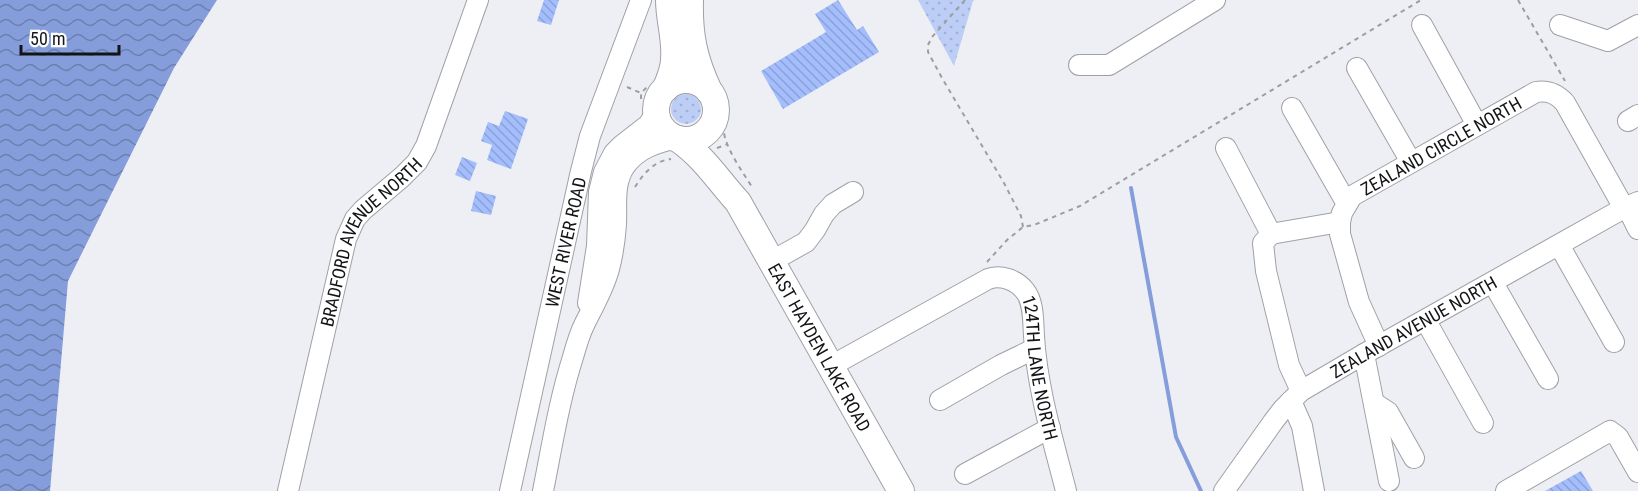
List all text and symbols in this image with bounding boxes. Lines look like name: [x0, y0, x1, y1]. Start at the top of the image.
scale bar: [21, 18, 118, 56]
text: 50 m: [30, 28, 65, 49]
street label: ZEALAND CIRCLE NORTH: [1357, 92, 1525, 199]
street label: BRADFORD AVENUE NORTH: [316, 153, 426, 329]
street label: WEST RIVER ROAD: [541, 175, 590, 309]
street label: EAST HAYDEN LAKE ROAD: [764, 259, 876, 435]
street label: ZEALAND AVENUE NORTH: [1326, 271, 1500, 382]
street label: 124TH LANE NORTH: [1019, 293, 1063, 442]

